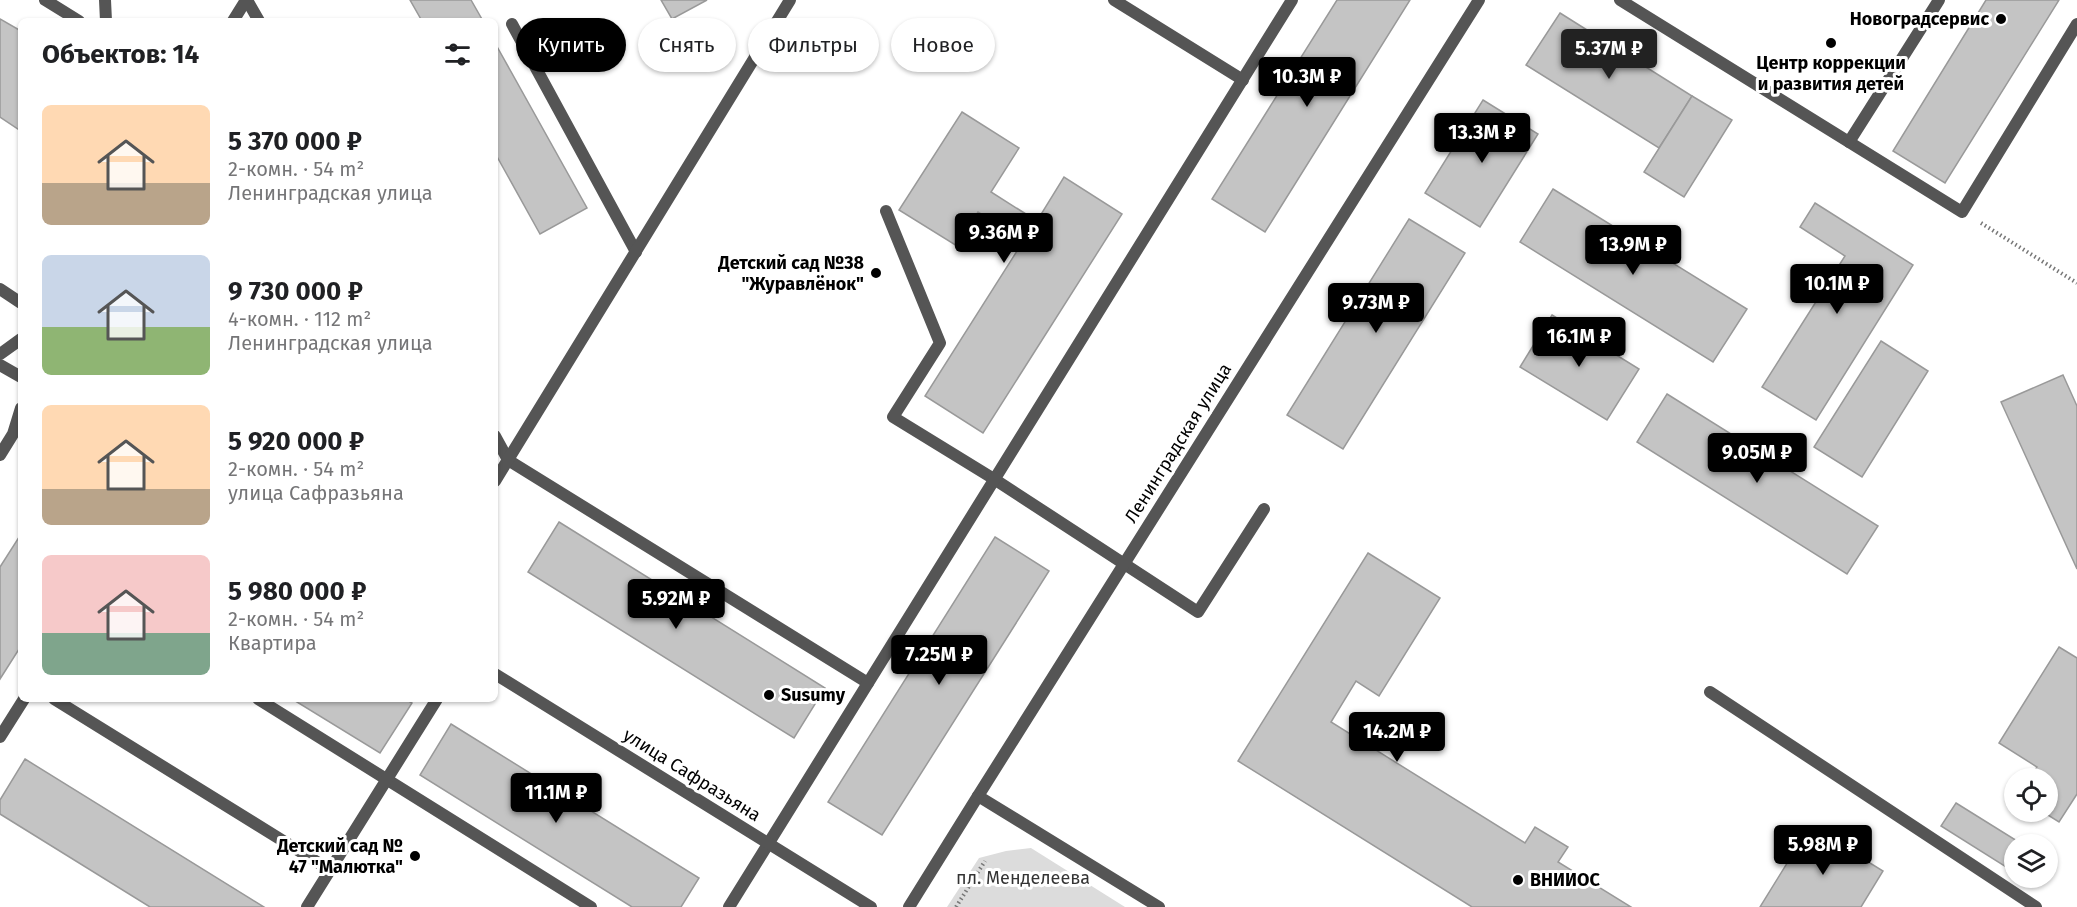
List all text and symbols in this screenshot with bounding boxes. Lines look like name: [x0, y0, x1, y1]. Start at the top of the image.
place label: Новоградсервис: [1850, 8, 1989, 30]
marker: Новоградсервис: [1994, 12, 2008, 26]
chip: Купить: [516, 18, 626, 72]
chip: Снять: [638, 18, 736, 72]
chip: Фильтры: [748, 18, 879, 72]
chip: Новое: [891, 18, 995, 72]
pin: 5.37M ₽: [1554, 29, 1664, 80]
text: 5.37M ₽: [1575, 36, 1643, 60]
marker: Центр коррекции и развития детей: [1824, 36, 1838, 50]
icon: filters: [441, 38, 474, 71]
text: Объектов: 14: [42, 39, 199, 70]
place label: Центр коррекции и развития детей: [1756, 52, 1906, 95]
pin: 10.3M ₽: [1252, 57, 1362, 108]
text: 10.3M ₽: [1273, 64, 1341, 88]
pin: 13.3M ₽: [1427, 113, 1537, 164]
text: 13.3M ₽: [1448, 120, 1516, 144]
text: 5 370 000 ₽: [228, 126, 362, 157]
icon: home: [90, 129, 162, 201]
text: 2-комн. · 54 m²: [228, 157, 364, 181]
text: Ленинградская улица: [228, 181, 433, 205]
pin: 9.36M ₽: [949, 213, 1059, 264]
text: 9.36M ₽: [969, 220, 1039, 244]
pin: 13.9M ₽: [1578, 225, 1688, 276]
text: 13.9M ₽: [1599, 232, 1667, 256]
place label: Детский сад №38 "Журавлёнок": [717, 252, 864, 295]
pin: 10.1M ₽: [1782, 264, 1892, 315]
marker: Детский сад №38 "Журавлёнок": [869, 266, 883, 280]
text: 10.1M ₽: [1804, 271, 1870, 295]
text: 9 730 000 ₽: [228, 276, 363, 307]
icon: home: [90, 279, 162, 351]
pin: 9.73M ₽: [1321, 283, 1431, 334]
text: 9.73M ₽: [1342, 290, 1410, 314]
text: 4-комн. · 112 m²: [228, 307, 371, 331]
pin: 16.1M ₽: [1524, 317, 1634, 368]
text: 16.1M ₽: [1547, 324, 1612, 348]
text: Ленинградская улица: [228, 331, 433, 355]
street label: Ленинградская улица: [1120, 359, 1236, 527]
text: 5 920 000 ₽: [228, 426, 364, 457]
icon: home: [90, 429, 162, 501]
pin: 9.05M ₽: [1702, 433, 1812, 484]
text: 9.05M ₽: [1722, 440, 1792, 464]
text: 2-комн. · 54 m²: [228, 457, 364, 481]
text: улица Сафразьяна: [228, 481, 404, 505]
text: 5 980 000 ₽: [228, 576, 366, 607]
icon: home: [90, 579, 162, 651]
pin: 5.92M ₽: [621, 579, 731, 630]
text: 5.92M ₽: [642, 586, 710, 610]
text: 2-комн. · 54 m²: [228, 607, 364, 631]
text: Квартира: [228, 631, 317, 655]
pin: 7.25M ₽: [884, 635, 994, 686]
text: 7.25M ₽: [905, 642, 973, 666]
place label: Susumy: [781, 684, 846, 706]
marker: Susumy: [762, 688, 776, 702]
pin: 14.2M ₽: [1342, 712, 1452, 763]
text: 14.2M ₽: [1363, 719, 1431, 743]
street label: улица Сафразьяна: [619, 724, 765, 826]
map controls: [2004, 768, 2058, 888]
button: locate: [2004, 768, 2058, 822]
pin: 11.1M ₽: [501, 773, 611, 824]
text: 11.1M ₽: [525, 780, 587, 804]
pin: 5.98M ₽: [1768, 825, 1878, 876]
text: 5.98M ₽: [1788, 832, 1858, 856]
button: layers: [2004, 834, 2058, 888]
place label: Детский сад № 47 "Малютка": [276, 835, 403, 878]
marker: Детский сад № 47 "Малютка": [408, 849, 422, 863]
park label: пл. Менделеева: [956, 867, 1090, 889]
place label: ВНИИОС: [1530, 869, 1600, 891]
marker: ВНИИОС: [1511, 873, 1525, 887]

